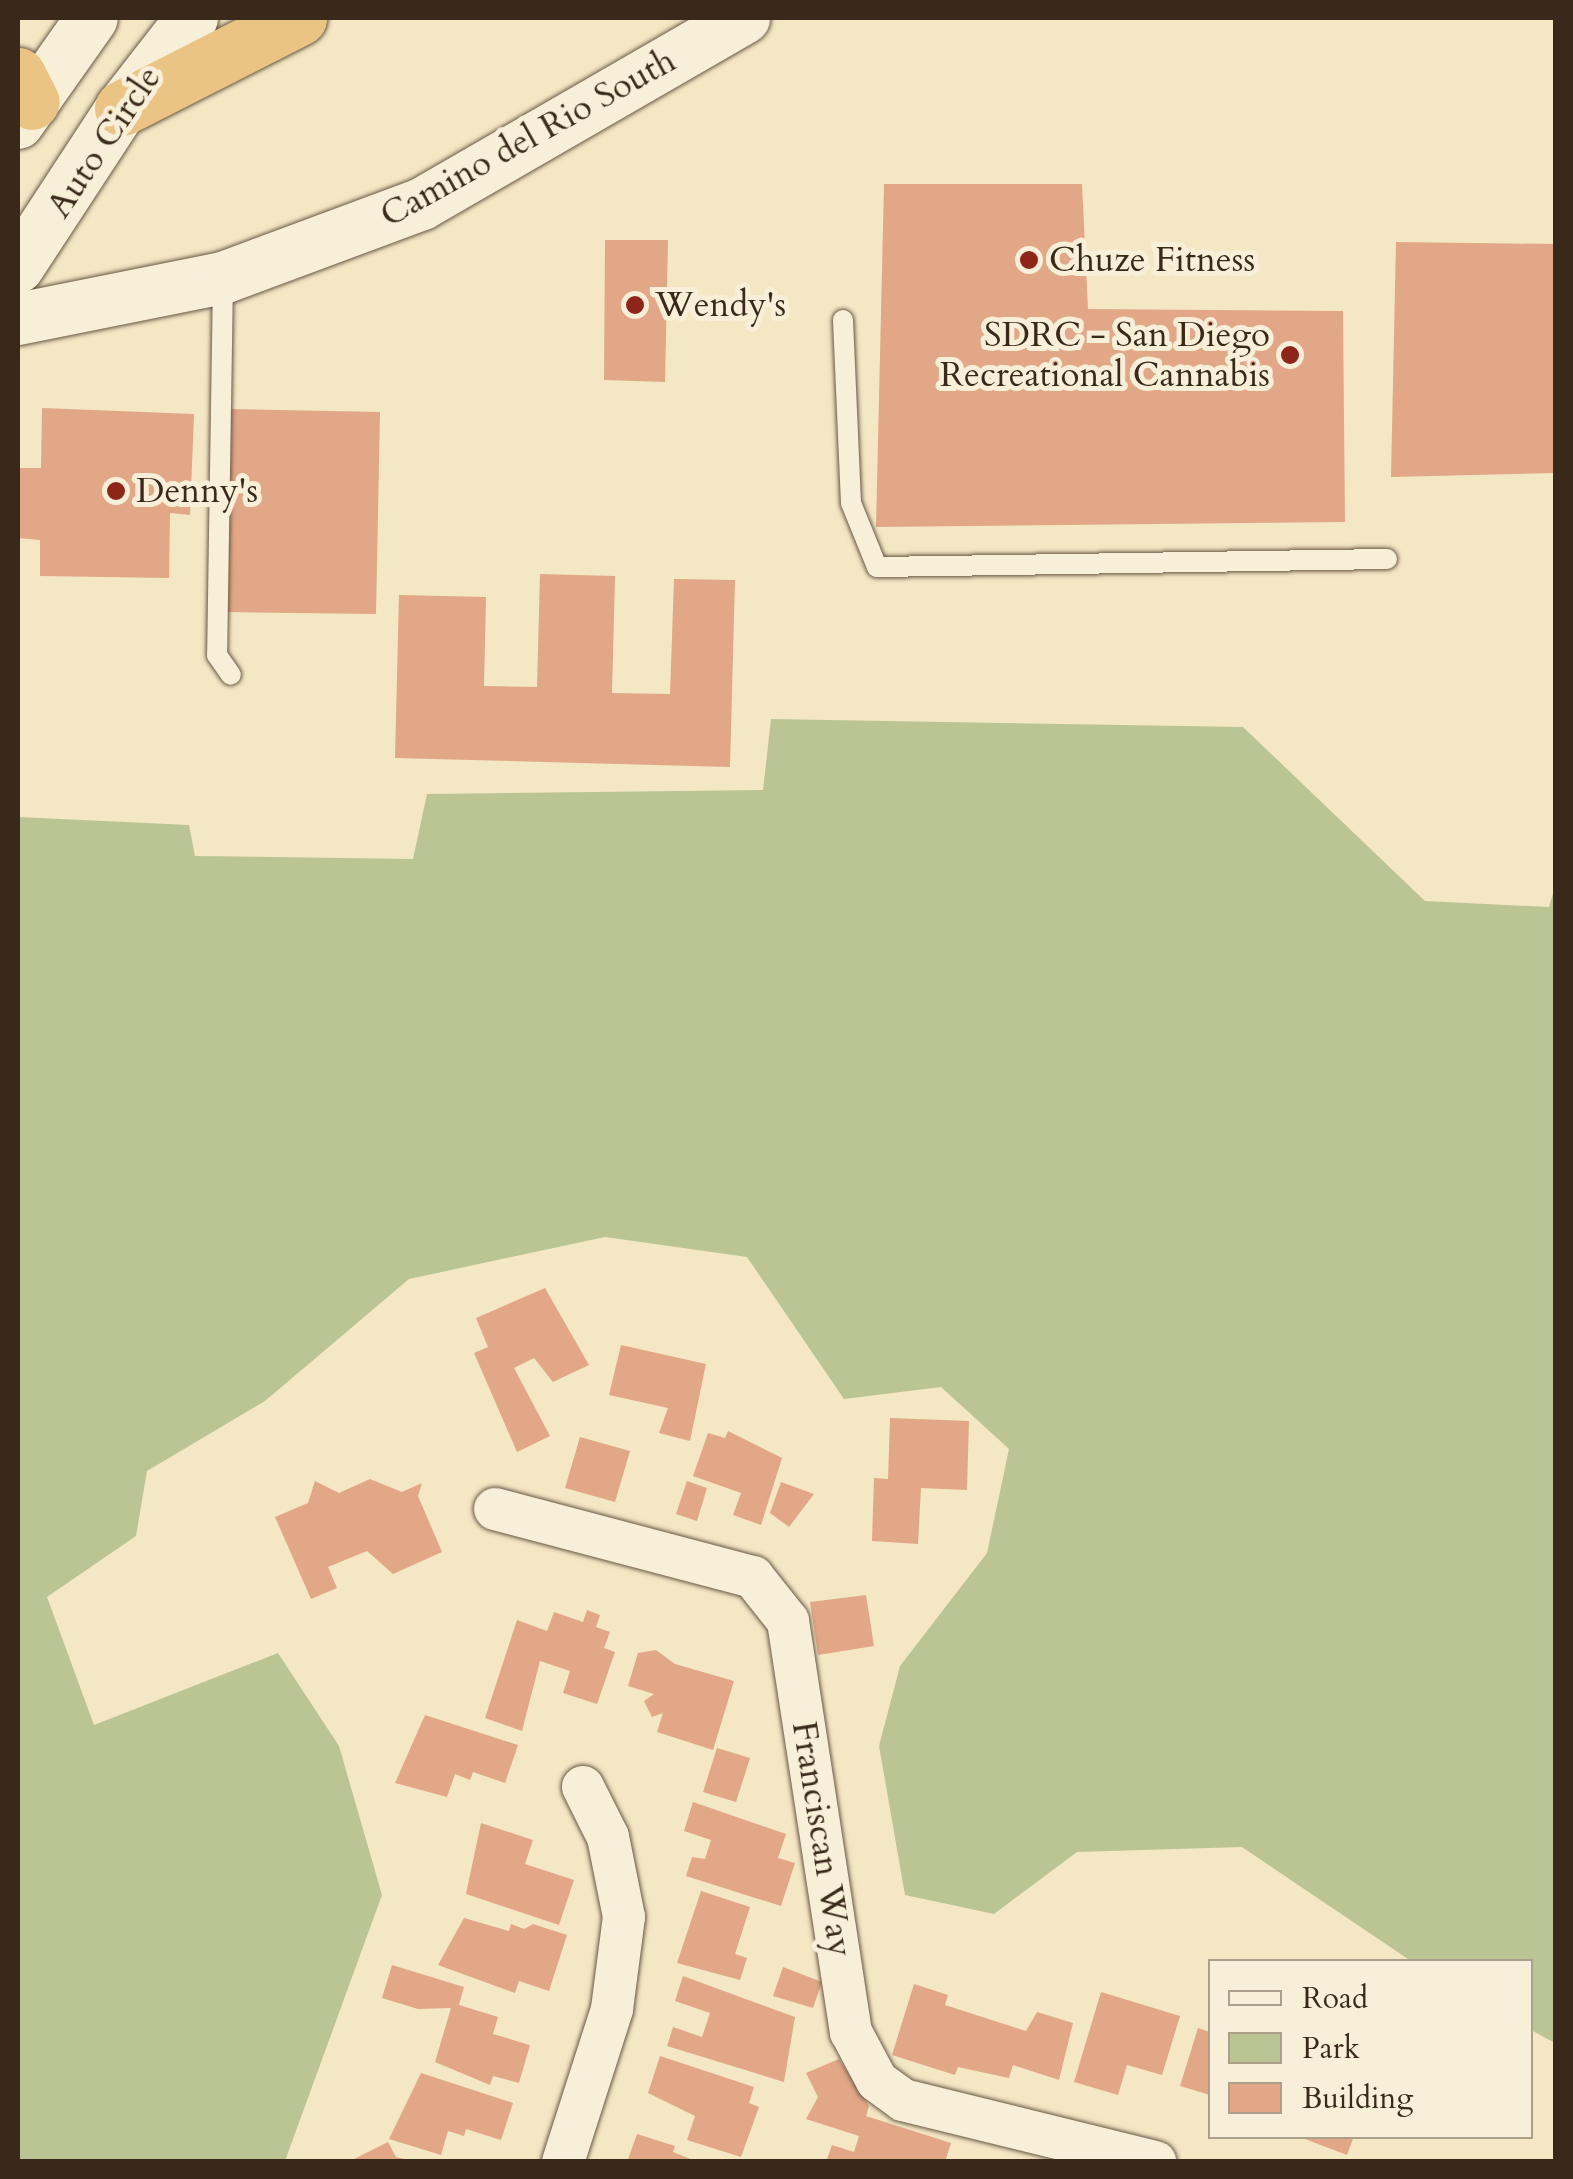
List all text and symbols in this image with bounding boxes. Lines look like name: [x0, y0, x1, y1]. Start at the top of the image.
street label: Camino del Rio South: [373, 39, 683, 237]
street label: Auto Circle: [38, 58, 170, 226]
place label: Chuze Fitness: [1049, 239, 1255, 281]
marker: Chuze Fitness: [1018, 249, 1040, 271]
place label: Wendy's: [655, 284, 786, 326]
marker: Wendy's: [624, 294, 646, 316]
place label: SDRC - San Diego Recreational Cannabis: [940, 314, 1270, 396]
marker: SDRC - San Diego Recreational Cannabis: [1279, 344, 1301, 366]
place label: Denny's: [136, 470, 258, 512]
marker: Denny's: [105, 480, 127, 502]
street label: Franciscan Way: [783, 1718, 861, 1960]
legend: [1208, 1959, 1533, 2139]
text: Road: [1302, 1978, 1368, 2019]
text: Park: [1302, 2028, 1360, 2069]
text: Building: [1302, 2078, 1413, 2119]

